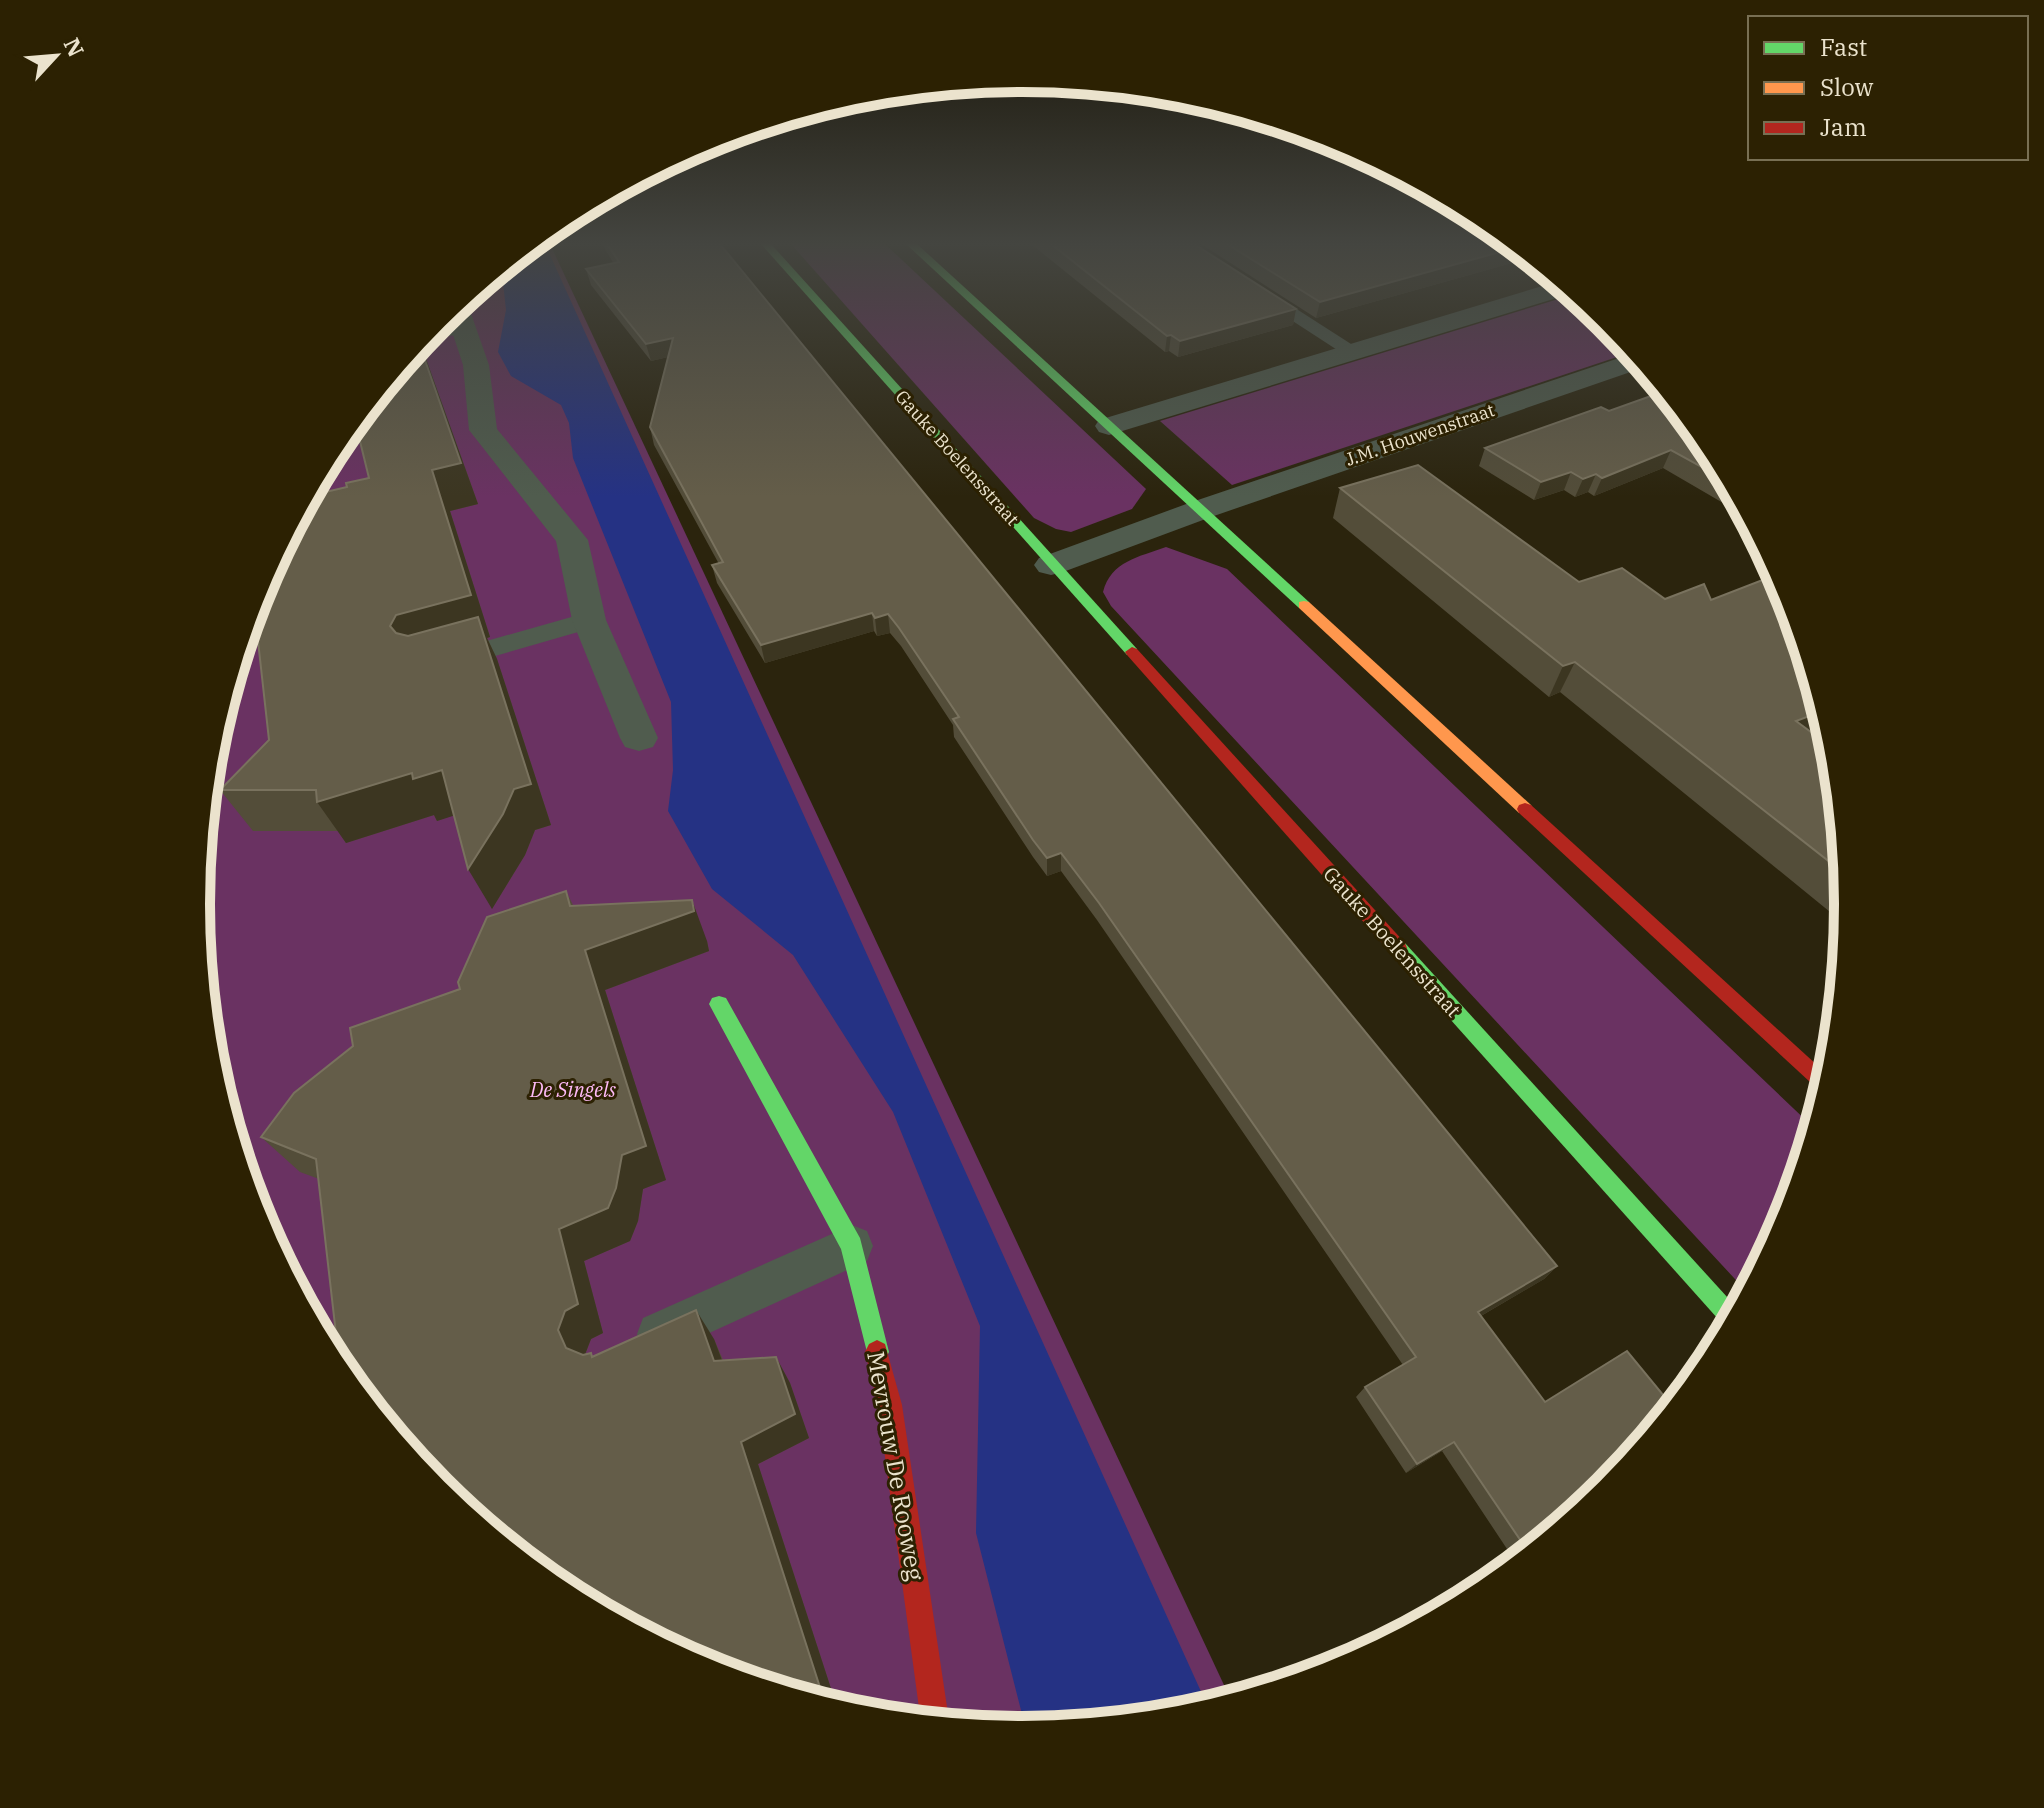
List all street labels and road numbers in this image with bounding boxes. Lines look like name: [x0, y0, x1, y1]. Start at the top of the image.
street label: Gauke Boelensstraat: [891, 385, 1024, 530]
street label: J.M. Houwenstraat: [1342, 398, 1497, 471]
street label: Gauke Boelensstraat: [1318, 861, 1467, 1023]
street label: Mevrouw De Rooweg: [860, 1349, 932, 1583]

